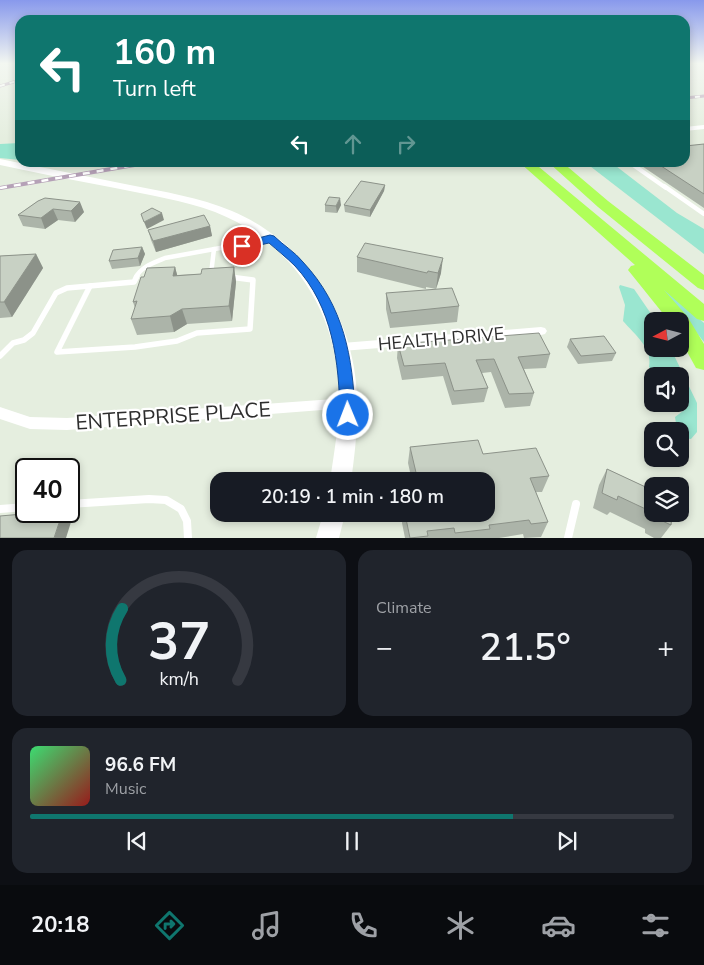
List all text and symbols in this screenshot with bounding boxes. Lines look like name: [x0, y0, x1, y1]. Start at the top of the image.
text: 160 m: [113, 29, 216, 76]
icon: left: [30, 35, 95, 100]
text: Turn left: [113, 74, 196, 104]
icon: left: [286, 130, 314, 158]
icon: ahead: [339, 130, 367, 158]
icon: right: [392, 130, 420, 158]
pin: [221, 225, 263, 267]
icon: arrive: [228, 232, 256, 260]
north arrow: [644, 312, 689, 358]
map controls: [644, 312, 689, 522]
street label: HEALTH DRIVE: [377, 322, 505, 356]
button: sound: [644, 367, 689, 412]
position arrow: [321, 388, 373, 440]
street label: ENTERPRISE PLACE: [74, 395, 272, 437]
button: search: [644, 422, 689, 467]
speed limit sign: 40: [15, 458, 80, 523]
button: layers: [644, 477, 689, 522]
text: 20:19 · 1 min · 180 m: [261, 484, 444, 510]
text: Climate: [376, 597, 431, 619]
text: 37: [148, 606, 210, 677]
text: 21.5°: [479, 622, 571, 673]
text: −: [376, 629, 393, 667]
text: +: [657, 629, 674, 667]
text: km/h: [159, 667, 199, 691]
text: 96.6 FM: [105, 752, 176, 778]
text: Music: [105, 778, 146, 800]
icon: previous: [123, 827, 151, 855]
icon: pause: [338, 827, 366, 855]
icon: next: [553, 827, 581, 855]
icon: directions: [152, 908, 187, 943]
icon: music: [249, 908, 284, 943]
icon: phone: [346, 908, 381, 943]
icon: climate: [443, 908, 478, 943]
icon: car: [541, 908, 576, 943]
icon: filters: [638, 908, 673, 943]
text: 20:18: [31, 910, 89, 940]

